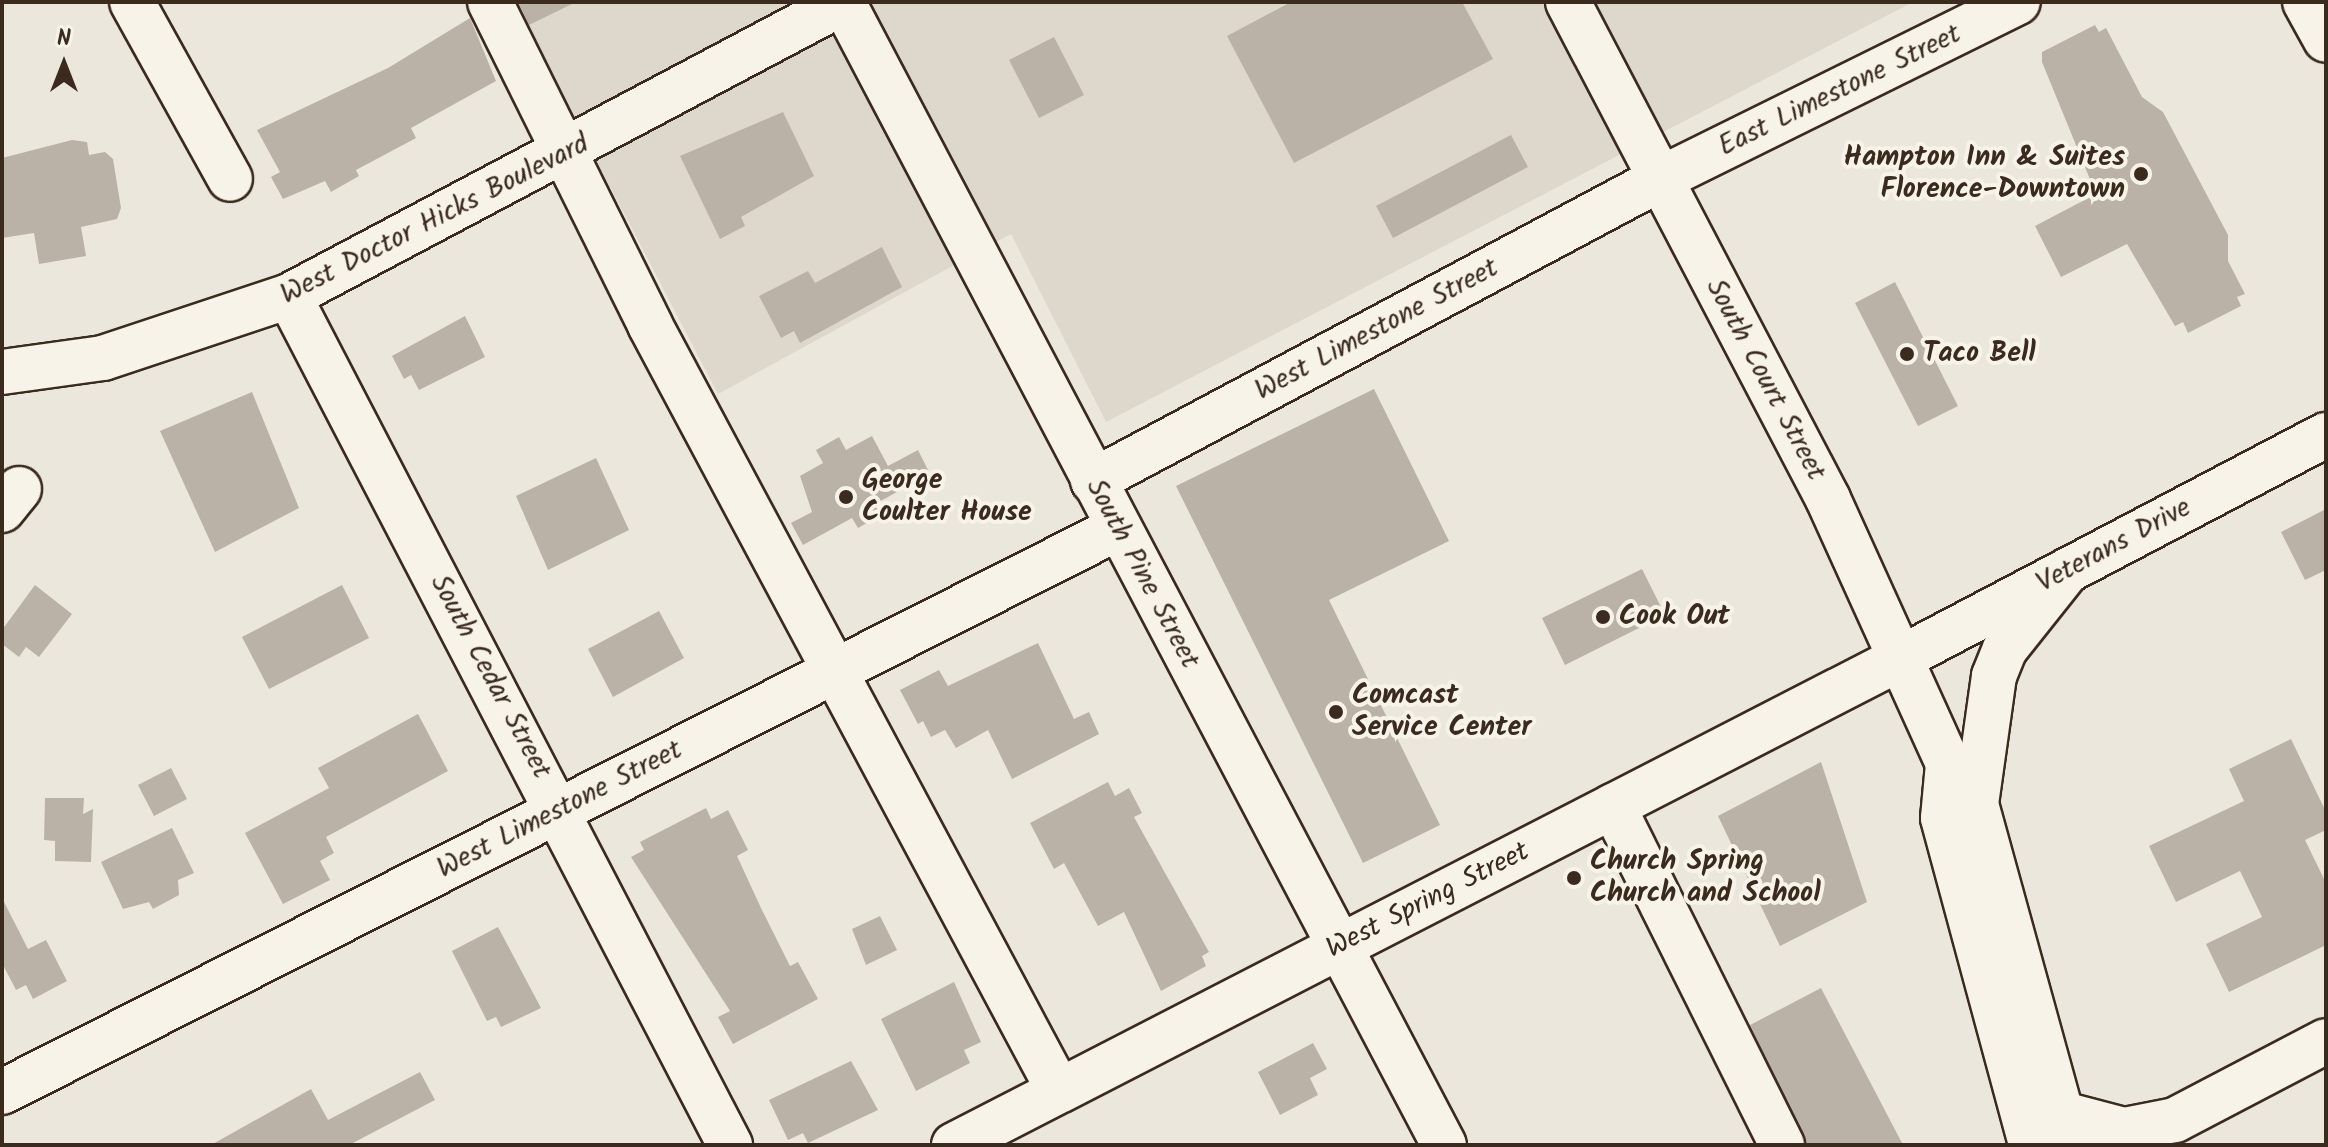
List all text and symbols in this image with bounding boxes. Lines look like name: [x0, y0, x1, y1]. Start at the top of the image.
street label: East Limestone Street: [1713, 18, 1967, 164]
text: N: [57, 22, 71, 57]
north arrow: [24, 24, 104, 104]
street label: West Doctor Hicks Boulevard: [275, 128, 595, 312]
place label: Hampton Inn & Suites Florence-Downtown: [1844, 141, 2125, 207]
marker: Hampton Inn & Suites Florence-Downtown: [2132, 165, 2150, 183]
street label: West Limestone Street: [1250, 252, 1504, 408]
street label: South Court Street: [1698, 274, 1832, 486]
place label: Taco Bell: [1923, 337, 2036, 371]
marker: Taco Bell: [1898, 345, 1916, 363]
place label: George Coulter House: [862, 464, 1032, 530]
street label: South Pine Street: [1078, 474, 1206, 674]
marker: George Coulter House: [837, 488, 855, 506]
street label: Veterans Drive: [2031, 491, 2197, 601]
street label: South Cedar Street: [422, 569, 558, 785]
place label: Cook Out: [1619, 600, 1730, 634]
marker: Cook Out: [1594, 608, 1612, 626]
place label: Comcast Service Center: [1352, 679, 1531, 745]
marker: Comcast Service Center: [1327, 703, 1345, 721]
street label: West Limestone Street: [432, 734, 688, 886]
street label: West Spring Street: [1321, 835, 1535, 967]
place label: Church Spring Church and School: [1590, 845, 1821, 911]
marker: Church Spring Church and School: [1565, 869, 1583, 887]

